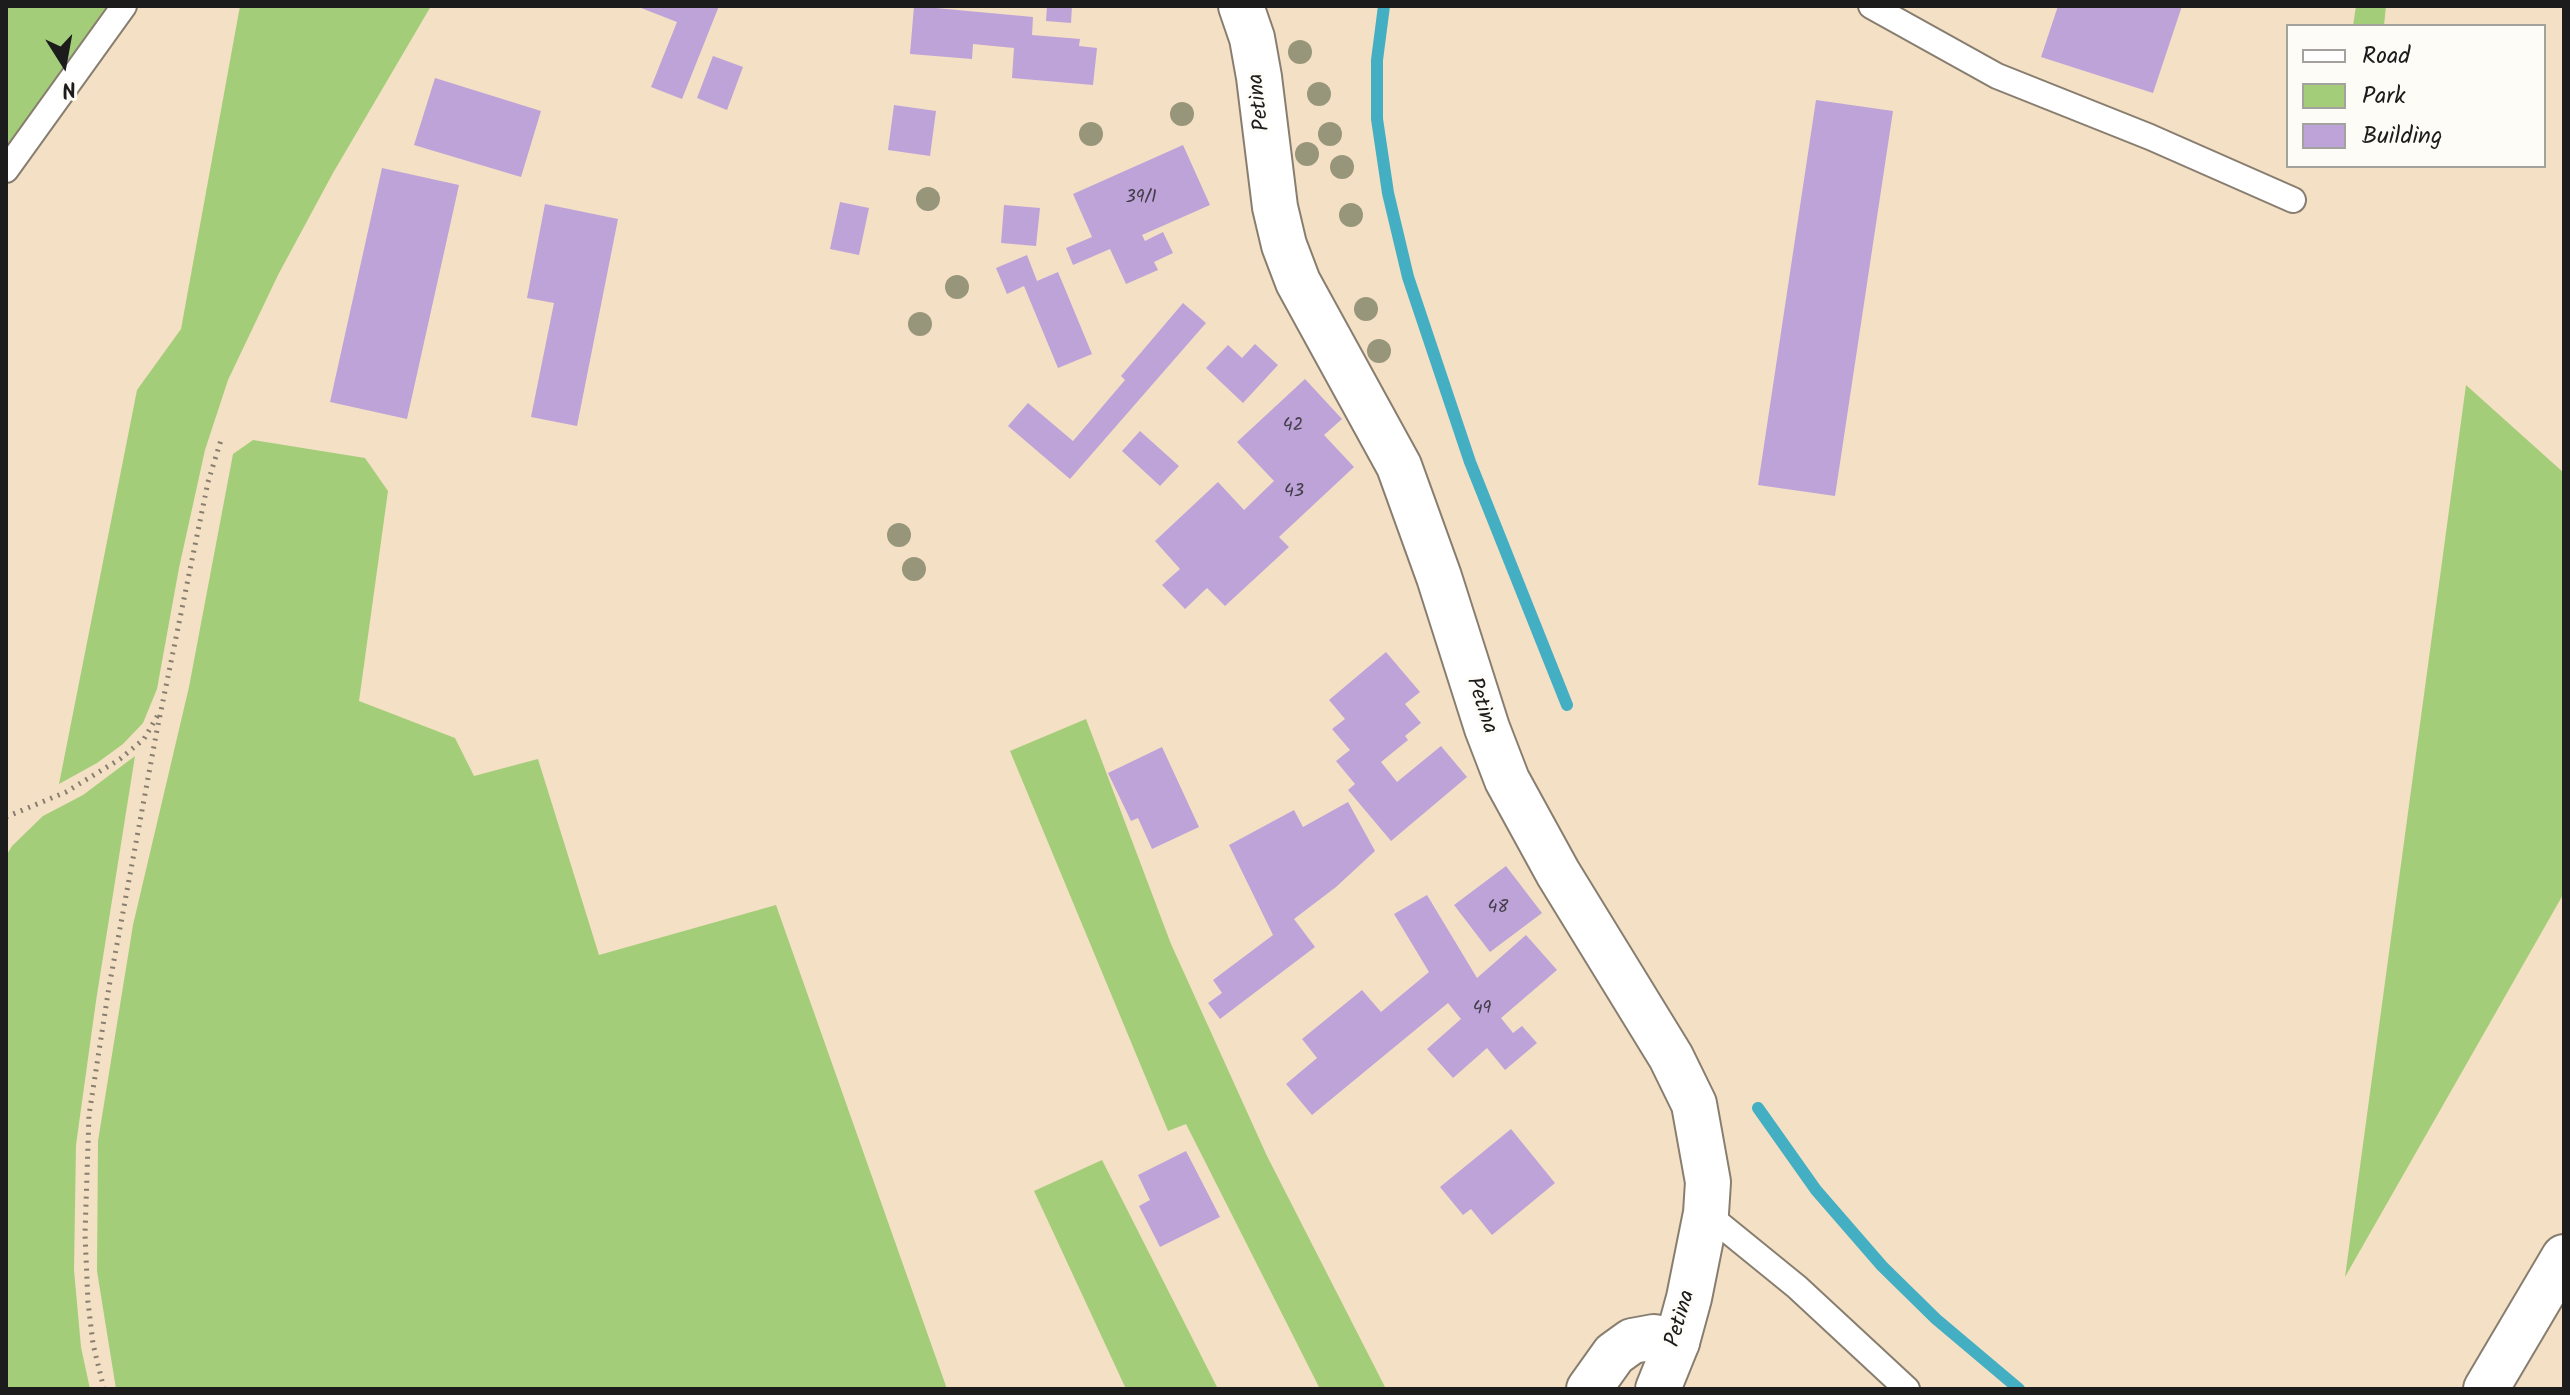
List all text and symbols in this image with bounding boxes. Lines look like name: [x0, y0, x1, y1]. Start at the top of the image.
north arrow: [24, 24, 104, 104]
legend: [2286, 24, 2546, 168]
text: Road: [2362, 37, 2410, 76]
text: N: [59, 70, 79, 107]
street label: Petina: [1244, 72, 1278, 132]
text: Park: [2362, 77, 2406, 116]
text: Building: [2362, 117, 2442, 156]
house number: 39/1: [1125, 188, 1157, 210]
house number: 42: [1283, 416, 1303, 438]
house number: 43: [1284, 482, 1304, 504]
street label: Petina: [1459, 675, 1501, 737]
house number: 48: [1488, 898, 1508, 920]
house number: 49: [1473, 999, 1491, 1021]
street label: Petina: [1661, 1288, 1703, 1350]

